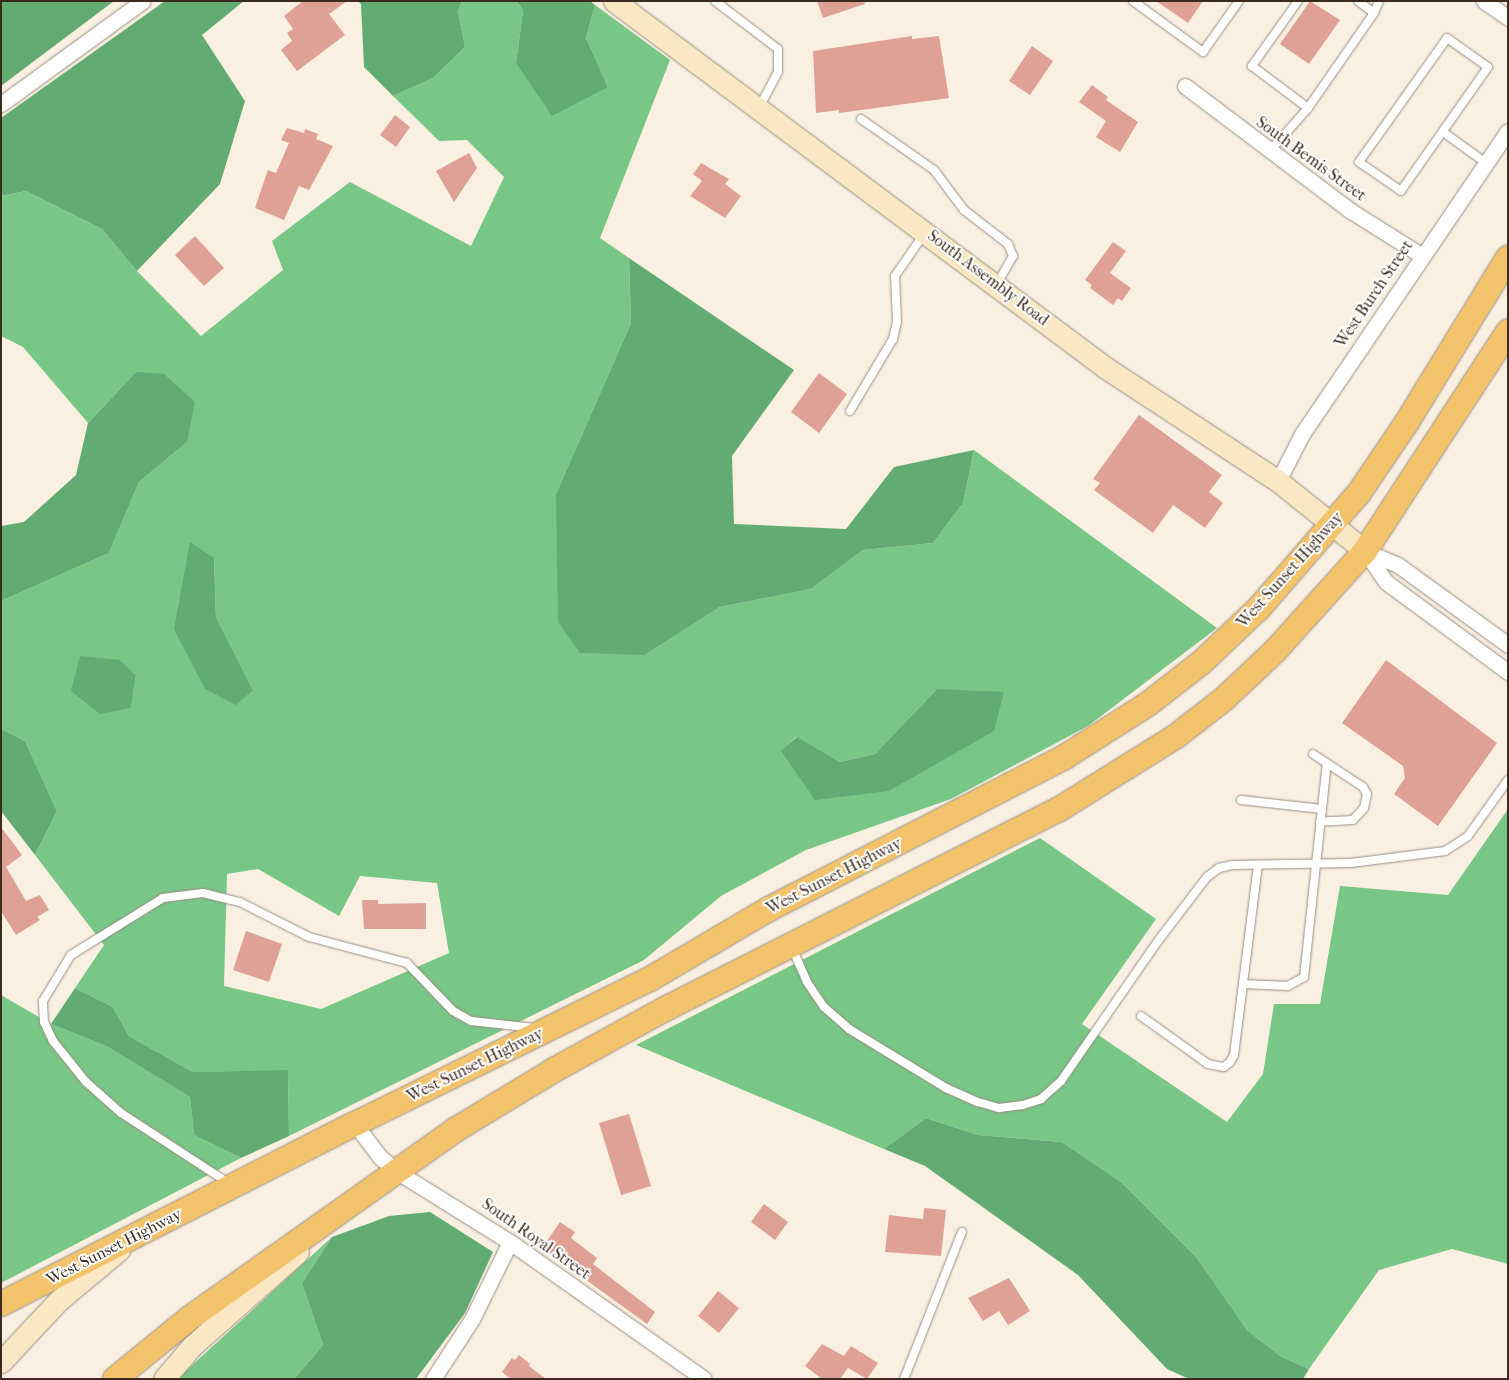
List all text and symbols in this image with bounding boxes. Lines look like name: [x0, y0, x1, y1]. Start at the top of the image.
street label: South Bemis Street: [1252, 113, 1370, 205]
street label: South Assembly Road: [924, 226, 1052, 330]
street label: West Burch Street: [1331, 237, 1417, 351]
street label: West Sunset Highway: [1233, 508, 1347, 632]
street label: West Sunset Highway: [763, 834, 905, 918]
street label: West Sunset Highway: [404, 1024, 546, 1106]
street label: South Royal Street: [478, 1194, 594, 1284]
street label: West Sunset Highway: [43, 1205, 185, 1289]

